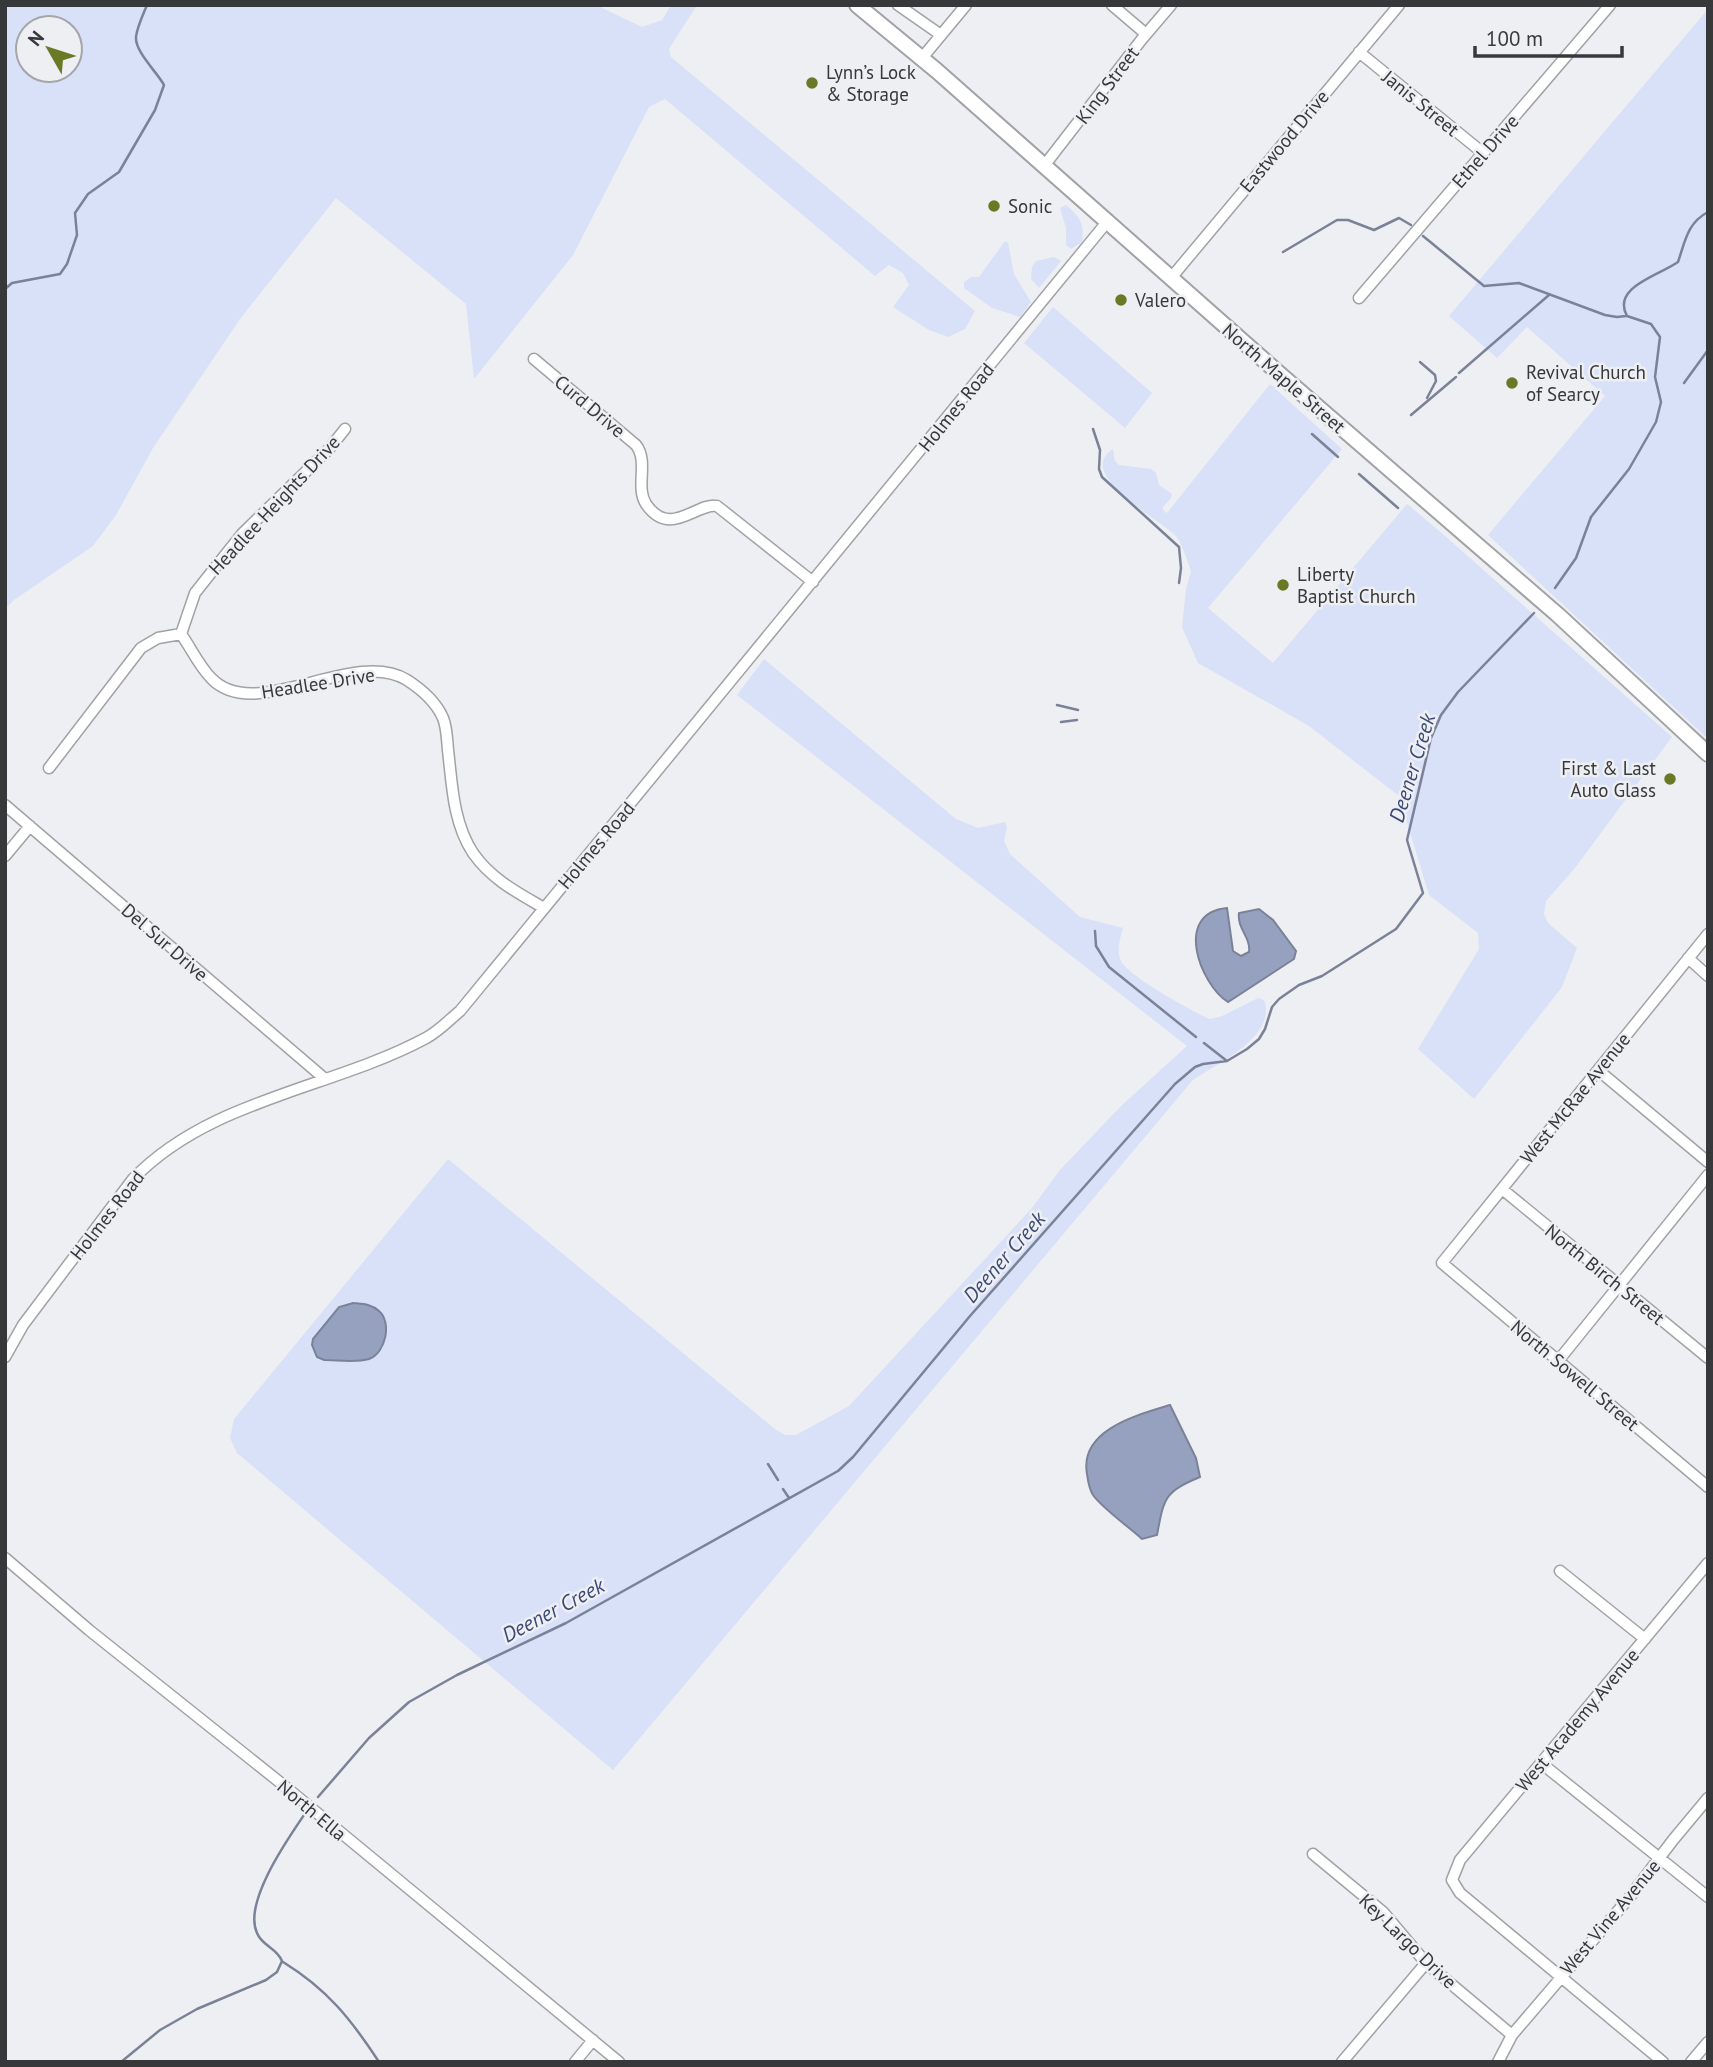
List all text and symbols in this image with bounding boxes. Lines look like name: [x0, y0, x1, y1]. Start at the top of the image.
north arrow: [14, 14, 84, 84]
scale bar: [1475, 14, 1622, 58]
text: 100 m: [1486, 25, 1543, 52]
text: N: [23, 26, 49, 51]
street label: King Street: [1070, 41, 1144, 129]
place label: Lynn’s Lock & Storage: [826, 60, 916, 106]
street label: Janis Street: [1377, 64, 1465, 142]
marker: Lynn’s Lock & Storage: [804, 75, 820, 91]
street label: Eastwood Drive: [1234, 85, 1334, 197]
street label: Ethel Drive: [1446, 109, 1524, 193]
place label: Sonic: [1008, 194, 1052, 218]
marker: Sonic: [986, 198, 1002, 214]
place label: Valero: [1134, 288, 1186, 312]
marker: Valero: [1113, 292, 1129, 308]
street label: North Maple Street: [1217, 318, 1351, 438]
street label: Holmes Road: [913, 358, 999, 456]
place label: Revival Church of Searcy: [1526, 360, 1646, 406]
street label: Curd Drive: [550, 369, 630, 443]
marker: Revival Church of Searcy: [1504, 375, 1520, 391]
street label: Headlee Heights Drive: [203, 430, 345, 580]
place label: Liberty Baptist Church: [1297, 562, 1416, 608]
marker: Liberty Baptist Church: [1275, 577, 1291, 593]
street label: Headlee Drive: [260, 662, 376, 704]
water label: Deener Creek: [1383, 709, 1442, 826]
place label: First & Last Auto Glass: [1561, 756, 1657, 802]
marker: First & Last Auto Glass: [1662, 771, 1678, 787]
street label: Holmes Road: [552, 796, 640, 894]
street label: Del Sur Drive: [117, 898, 213, 986]
street label: West McRae Avenue: [1515, 1028, 1635, 1168]
street label: Holmes Road: [65, 1165, 149, 1265]
water label: Deener Creek: [957, 1205, 1052, 1308]
street label: North Birch Street: [1540, 1218, 1670, 1330]
street label: North Sowell Street: [1506, 1314, 1644, 1436]
water label: Deener Creek: [497, 1571, 610, 1648]
street label: West Academy Avenue: [1510, 1643, 1644, 1797]
street label: North Ella: [273, 1774, 351, 1846]
street label: West Vine Avenue: [1555, 1854, 1665, 1980]
street label: Key Largo Drive: [1354, 1888, 1462, 1994]

